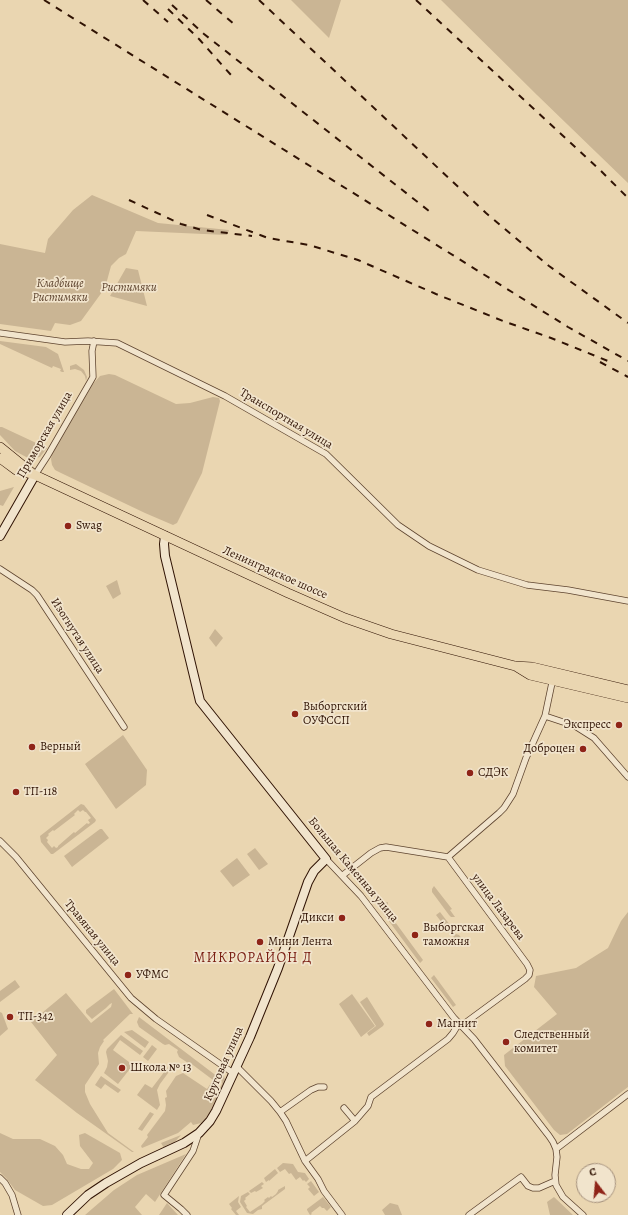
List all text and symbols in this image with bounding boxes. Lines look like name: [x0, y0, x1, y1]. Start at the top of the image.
park label: Кладбище Ристимяки: [32, 277, 88, 305]
park label: Ристимяки: [101, 281, 157, 295]
street label: Транспортная улица: [237, 386, 335, 452]
street label: Приморская улица: [14, 389, 76, 481]
place label: Swag: [76, 519, 102, 533]
marker: Swag: [63, 521, 73, 531]
street label: Ленинградское шоссе: [220, 543, 330, 603]
street label: Изогнутая улица: [47, 595, 107, 677]
place label: Выборгский ОУФССП: [303, 700, 367, 728]
marker: Выборгский ОУФССП: [290, 709, 300, 719]
place label: Экспресс: [564, 718, 611, 732]
marker: Экспресс: [614, 720, 624, 730]
place label: Верный: [40, 740, 81, 754]
marker: Верный: [27, 742, 37, 752]
place label: Доброцен: [523, 742, 575, 756]
marker: Доброцен: [578, 744, 588, 754]
place label: СДЭК: [478, 766, 508, 780]
marker: СДЭК: [465, 768, 475, 778]
place label: ТП-118: [24, 785, 57, 799]
marker: ТП-118: [11, 787, 21, 797]
street label: Большая Каменная улица: [305, 814, 401, 926]
street label: улица Лазарева: [468, 871, 528, 943]
street label: Травяная улица: [61, 897, 123, 969]
place label: Дикси: [301, 911, 334, 925]
marker: Дикси: [337, 913, 347, 923]
place label: Выборгская таможня: [423, 921, 484, 949]
marker: Выборгская таможня: [410, 930, 420, 940]
place label: Мини Лента: [268, 935, 332, 949]
marker: Мини Лента: [255, 937, 265, 947]
district label: МИКРОРАЙОН Д: [194, 951, 312, 967]
place label: УФМС: [136, 968, 169, 982]
marker: УФМС: [123, 970, 133, 980]
place label: ТП-342: [18, 1010, 53, 1024]
marker: ТП-342: [5, 1012, 15, 1022]
place label: Магнит: [437, 1017, 477, 1031]
marker: Магнит: [424, 1019, 434, 1029]
street label: Круговая улица: [201, 1024, 247, 1104]
place label: Следственный комитет: [514, 1028, 590, 1056]
marker: Следственный комитет: [501, 1037, 511, 1047]
place label: Школа № 13: [130, 1061, 191, 1075]
marker: Школа № 13: [117, 1063, 127, 1073]
north arrow: [576, 1163, 616, 1203]
text: С: [588, 1164, 598, 1180]

